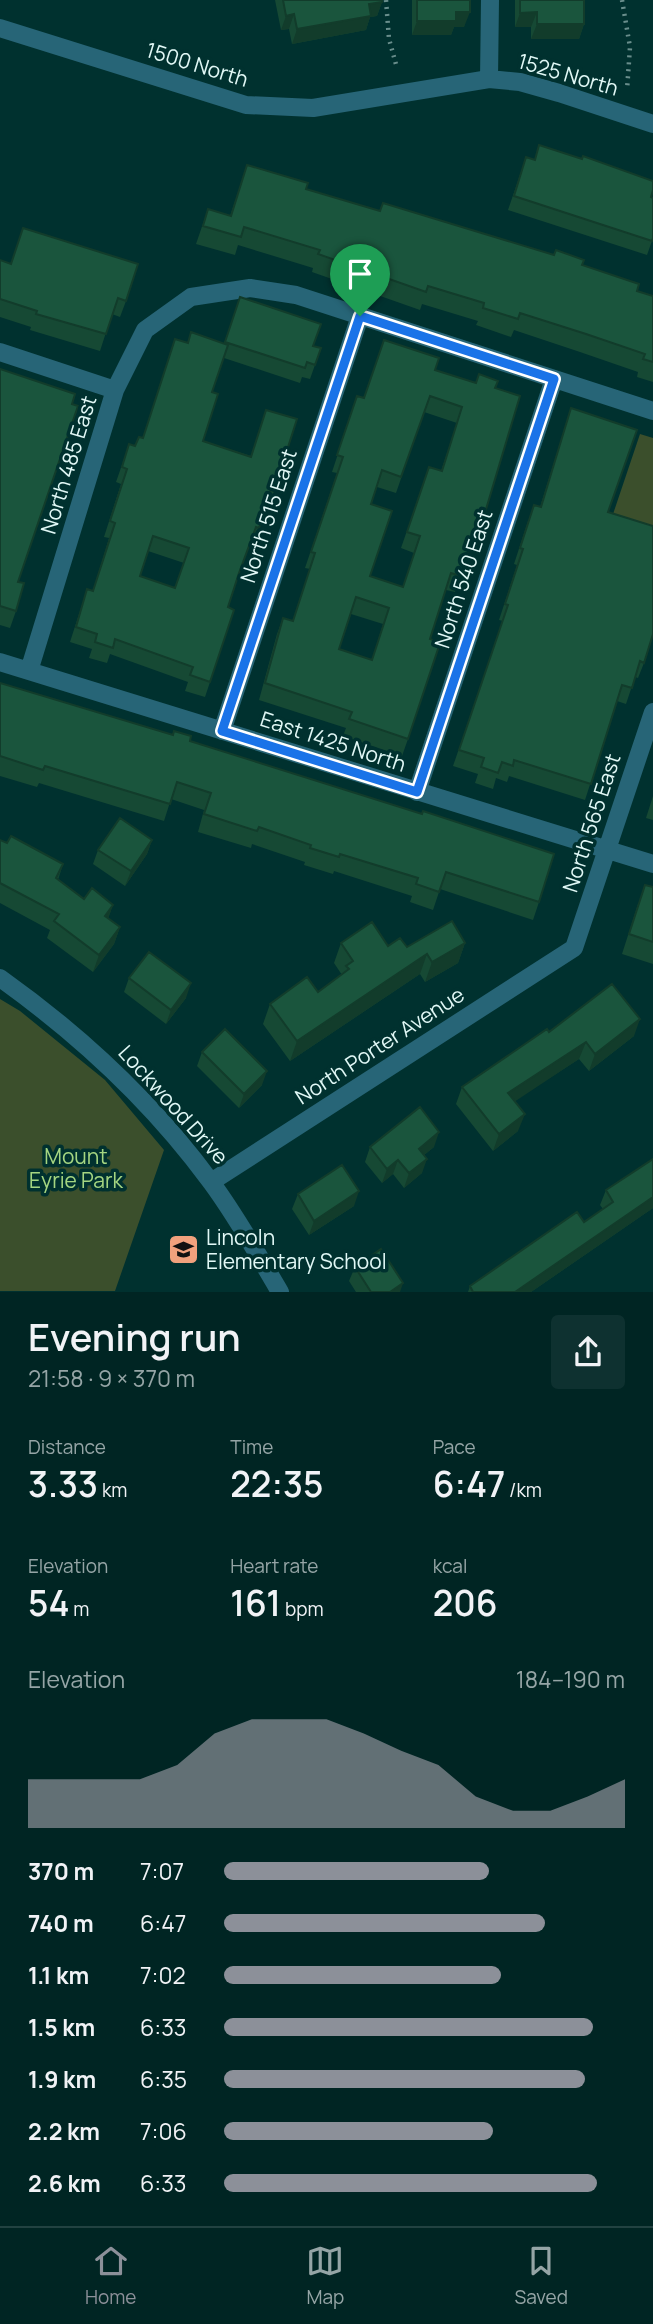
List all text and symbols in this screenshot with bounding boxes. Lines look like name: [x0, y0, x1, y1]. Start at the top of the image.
street label: 1500 North: [143, 35, 252, 93]
street label: 1525 North: [515, 46, 622, 102]
pin: [330, 244, 390, 316]
icon: arrive: [341, 255, 379, 293]
street label: North 485 East: [34, 392, 102, 537]
street label: North 515 East: [233, 445, 303, 586]
street label: North 540 East: [427, 506, 499, 652]
street label: East 1425 North: [257, 704, 410, 778]
street label: North 565 East: [555, 750, 627, 896]
street label: North Porter Avenue: [290, 980, 469, 1110]
street label: Lockwood Drive: [113, 1039, 235, 1170]
park label: Mount Eyrie Park: [29, 1142, 124, 1194]
place label: Lincoln Elementary School: [206, 1223, 387, 1275]
school or university icon: Lincoln Elementary School: [166, 1233, 200, 1267]
text: Evening run: [28, 1310, 241, 1362]
button: share: [551, 1315, 625, 1389]
text: 21:58 · 9 × 370 m: [28, 1362, 195, 1394]
text: Distance: [28, 1434, 106, 1460]
text: Time: [230, 1434, 273, 1460]
text: Pace: [433, 1434, 476, 1460]
text: 3.33: [28, 1460, 98, 1508]
text: 22:35: [230, 1460, 323, 1508]
text: 6:47: [433, 1460, 505, 1508]
text: km: [98, 1477, 127, 1503]
text: /km: [505, 1477, 542, 1503]
text: Elevation: [28, 1553, 108, 1579]
text: Heart rate: [230, 1553, 318, 1579]
text: kcal: [433, 1553, 467, 1579]
text: 54: [28, 1579, 70, 1627]
text: 161: [230, 1579, 281, 1627]
text: 206: [433, 1579, 497, 1627]
text: m: [70, 1596, 89, 1622]
text: bpm: [281, 1596, 324, 1622]
text: Elevation: [28, 1663, 125, 1695]
text: 184–190 m: [516, 1663, 625, 1695]
text: 370 m: [28, 1855, 94, 1887]
text: 7:07: [140, 1855, 184, 1887]
text: 740 m: [28, 1907, 94, 1939]
text: 6:47: [140, 1907, 186, 1939]
text: 1.1 km: [28, 1959, 89, 1991]
text: 7:02: [140, 1959, 186, 1991]
text: 1.5 km: [28, 2011, 95, 2043]
text: 6:33: [140, 2011, 187, 2043]
text: 1.9 km: [28, 2063, 96, 2095]
text: 6:35: [140, 2063, 187, 2095]
text: 2.2 km: [28, 2115, 100, 2147]
text: 7:06: [140, 2115, 187, 2147]
text: 2.6 km: [28, 2167, 101, 2199]
text: 6:33: [140, 2167, 187, 2199]
tab: Home: [85, 2242, 136, 2310]
tab: Map: [306, 2242, 344, 2310]
tab: Saved: [514, 2242, 568, 2310]

